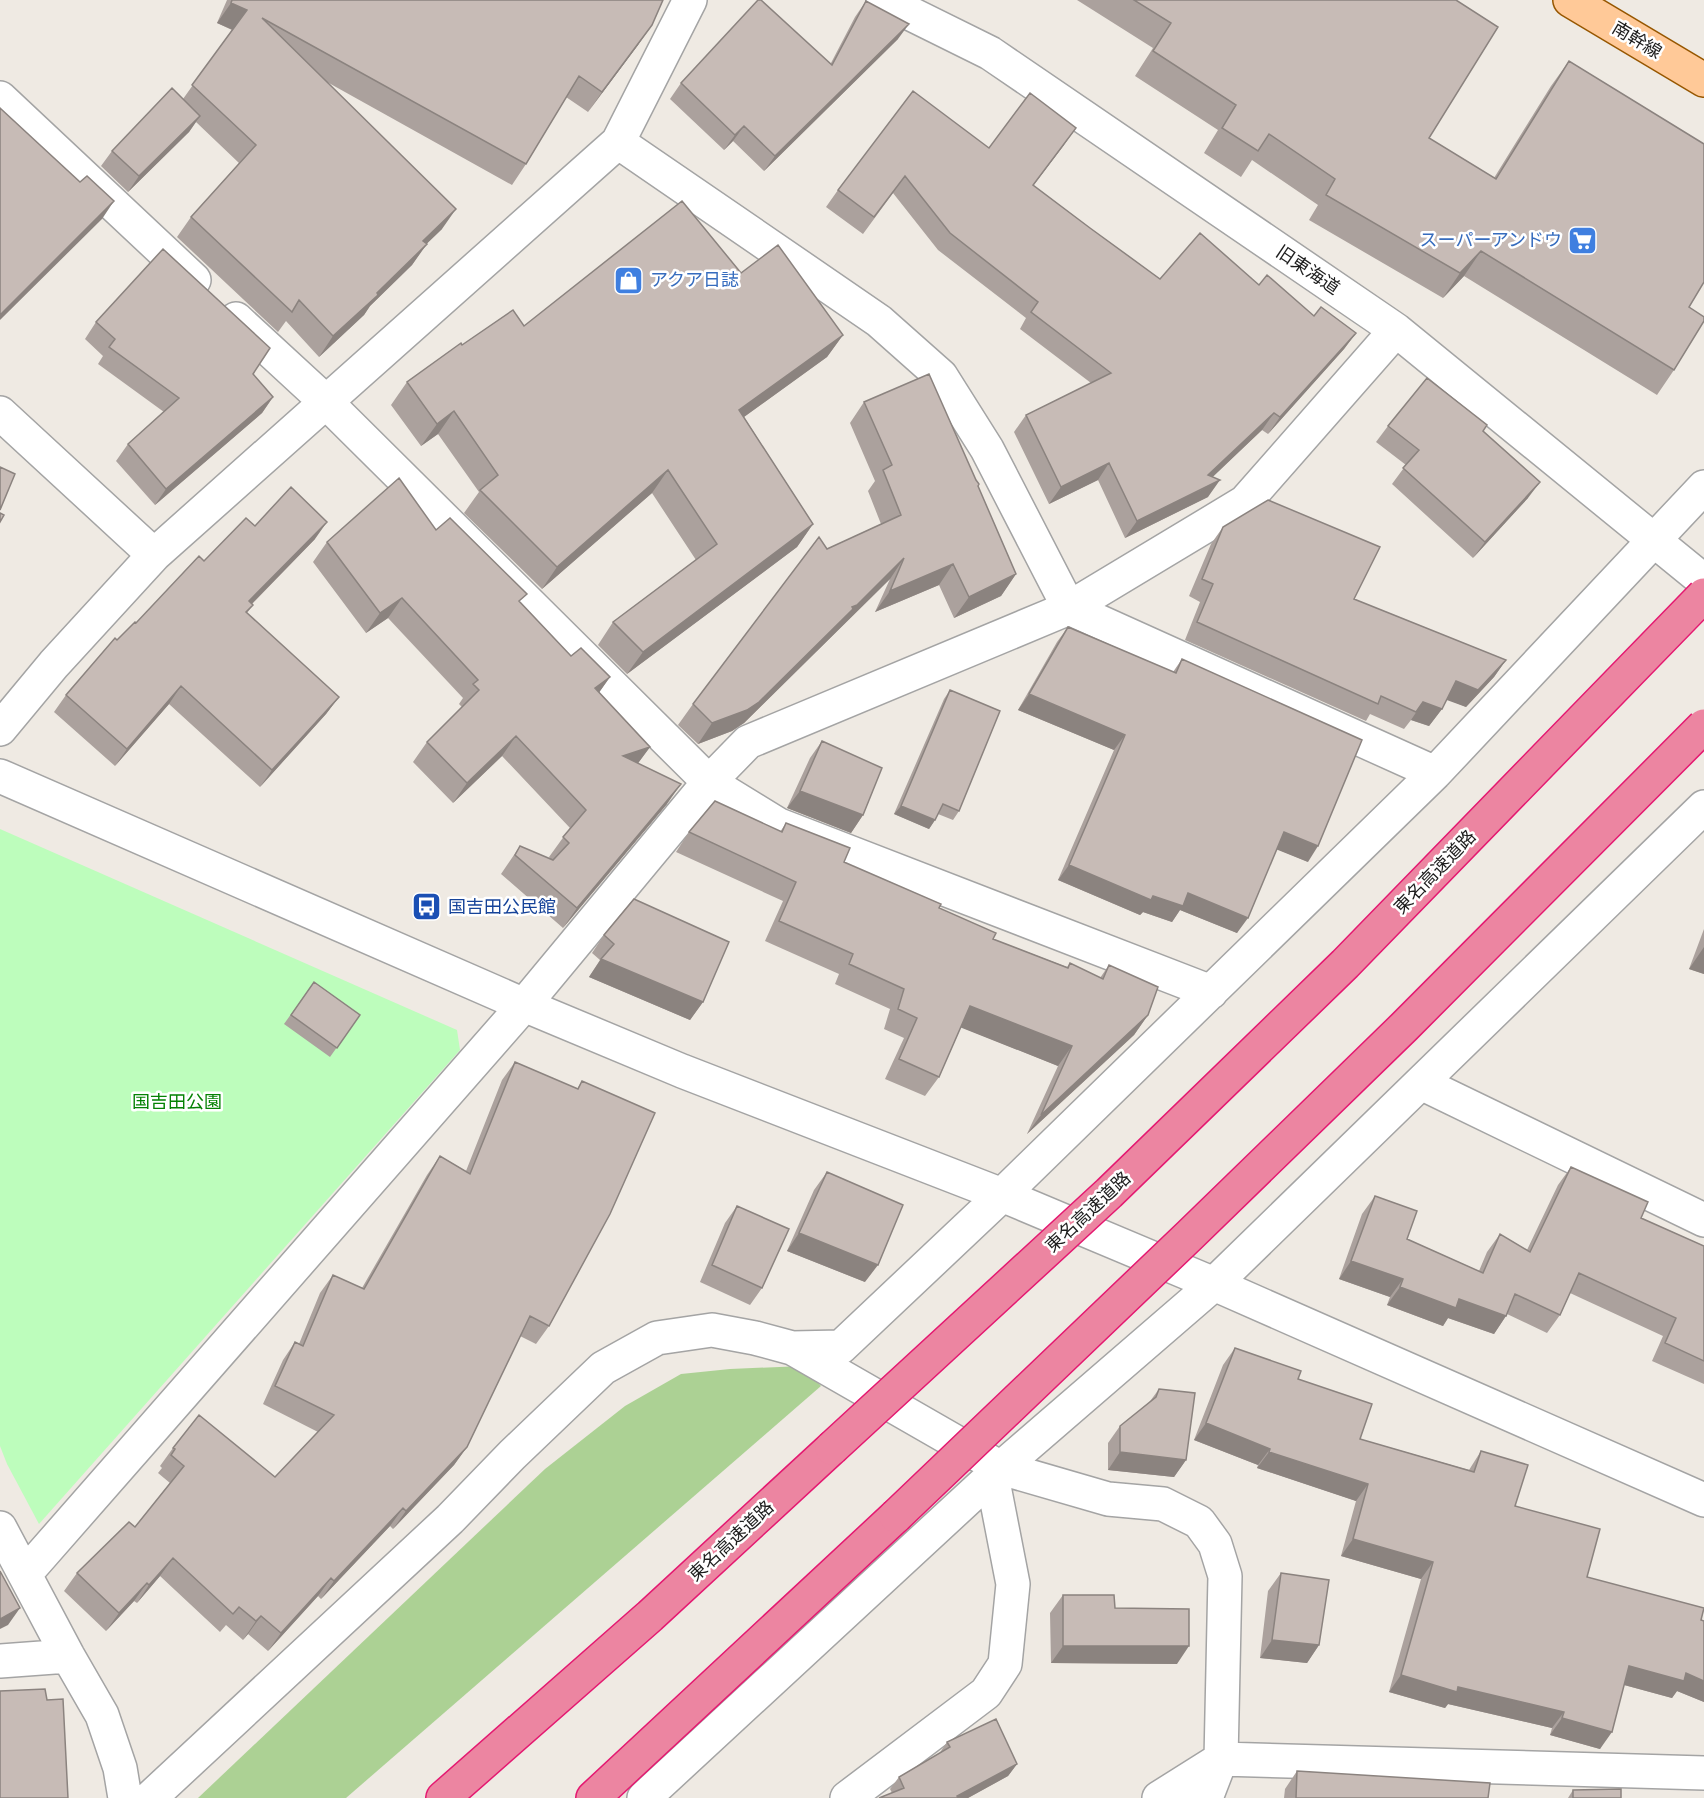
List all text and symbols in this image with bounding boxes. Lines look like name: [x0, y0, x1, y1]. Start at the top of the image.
street label: 南幹線: [1609, 16, 1666, 62]
supermarket icon: スーパーアンドウ: [1567, 224, 1599, 256]
place label: スーパーアンドウ: [1420, 228, 1562, 250]
street label: 旧東海道: [1273, 240, 1345, 298]
shop icon: アクア日誌: [613, 264, 645, 296]
place label: アクア日誌: [650, 268, 739, 290]
street label: 東名高速道路: [1389, 825, 1480, 918]
bus stop icon: 国吉田公民館: [411, 891, 443, 923]
place label: 国吉田公民館: [448, 895, 556, 917]
park label: 国吉田公園: [132, 1090, 222, 1112]
street label: 東名高速道路: [1040, 1166, 1134, 1256]
street label: 東名高速道路: [683, 1495, 777, 1585]

